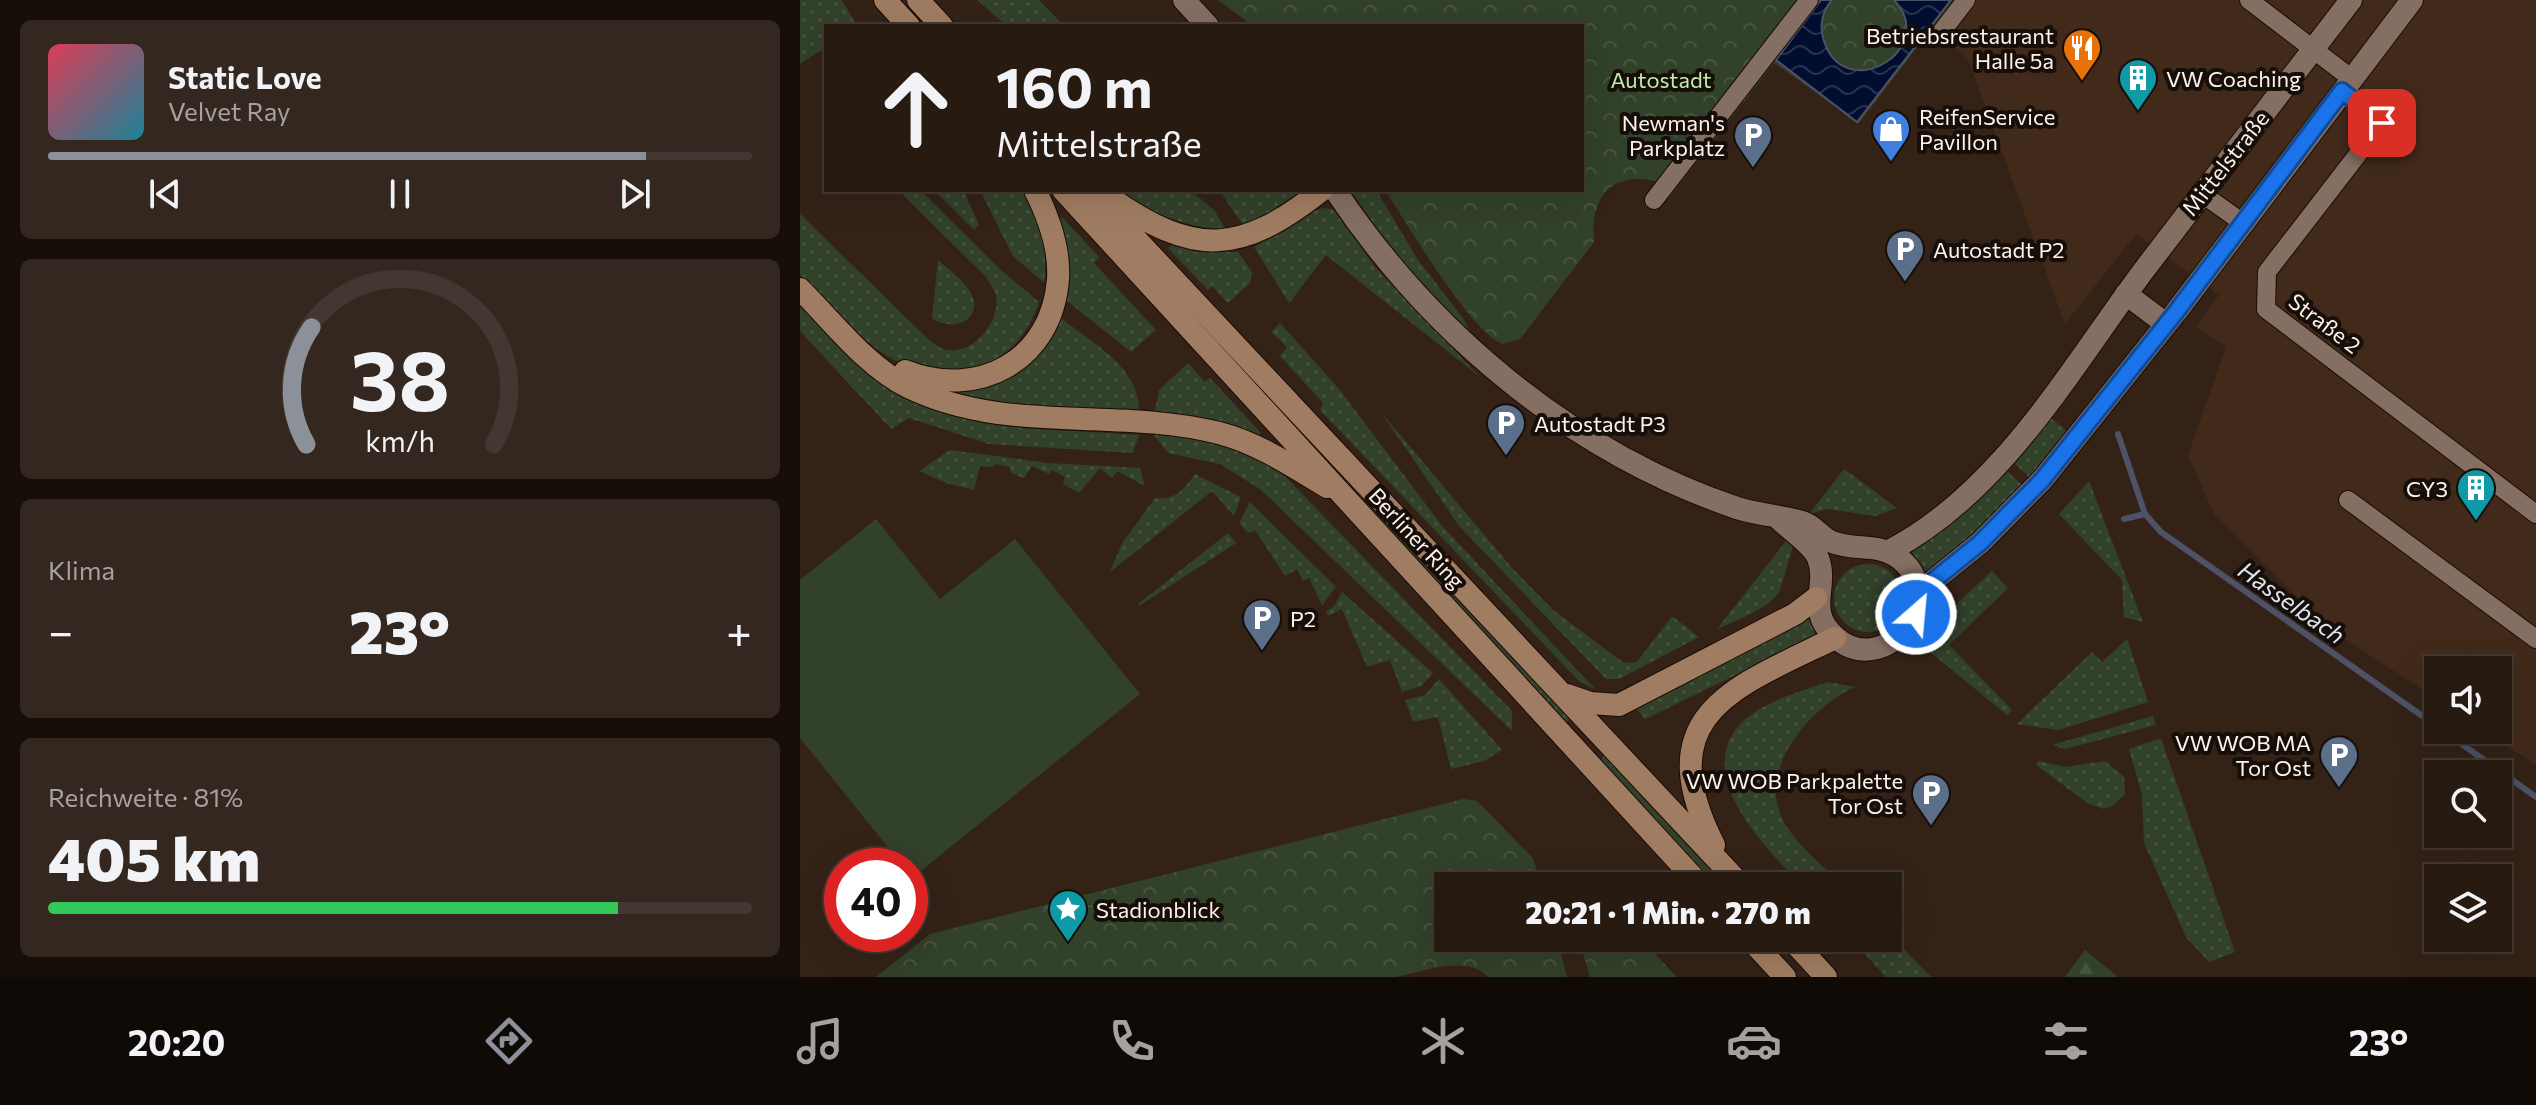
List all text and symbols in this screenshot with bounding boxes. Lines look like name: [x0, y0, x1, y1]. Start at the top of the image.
place label: Betriebsrestaurant Halle 5a: [1866, 22, 2054, 74]
restaurant icon: Betriebsrestaurant Halle 5a: [2061, 27, 2103, 82]
text: 160 m: [996, 51, 1153, 120]
icon: ahead: [864, 56, 968, 160]
building icon: VW Coaching: [2117, 57, 2159, 112]
text: Static Love: [168, 58, 322, 95]
place label: VW Coaching: [2166, 65, 2301, 92]
park label: Autostadt: [1610, 66, 1712, 93]
pin: [2348, 89, 2416, 157]
text: Velvet Ray: [168, 95, 291, 126]
icon: arrive: [2360, 101, 2404, 145]
place label: ReifenService Pavillon: [1919, 103, 2055, 155]
street label: Mittelstraße: [2176, 105, 2274, 221]
shop icon: ReifenService Pavillon: [1870, 108, 1912, 163]
place label: Newman's Parkplatz: [1622, 109, 1725, 161]
parking icon: Newman's Parkplatz: [1732, 114, 1774, 169]
text: Mittelstraße: [996, 120, 1202, 164]
icon: previous: [143, 172, 187, 216]
icon: pause: [378, 172, 422, 216]
icon: next: [613, 172, 657, 216]
parking icon: Autostadt P2: [1884, 228, 1926, 283]
place label: Autostadt P2: [1933, 236, 2064, 263]
street label: Straße 2: [2284, 287, 2366, 359]
text: 38: [350, 325, 450, 427]
parking icon: Autostadt P3: [1485, 402, 1527, 457]
place label: Autostadt P3: [1534, 410, 1666, 437]
text: km/h: [365, 423, 435, 458]
building icon: CY3: [2455, 467, 2497, 522]
place label: CY3: [2406, 475, 2448, 502]
street label: Berliner Ring: [1363, 482, 1471, 594]
text: Klima: [48, 554, 115, 585]
water label: Hasselbach: [2233, 555, 2351, 649]
position arrow: [1874, 572, 1958, 656]
text: 23°: [349, 593, 450, 666]
parking icon: P2: [1241, 597, 1283, 652]
text: −: [48, 603, 73, 657]
text: +: [726, 603, 752, 657]
place label: P2: [1290, 605, 1316, 632]
map controls: [2424, 656, 2512, 952]
button: sound: [2424, 656, 2512, 744]
place label: VW WOB MA Tor Ost: [2175, 729, 2311, 781]
parking icon: VW WOB MA Tor Ost: [2318, 734, 2360, 789]
button: search: [2424, 760, 2512, 848]
place label: VW WOB Parkpalette Tor Ost: [1686, 767, 1903, 819]
parking icon: VW WOB Parkpalette Tor Ost: [1910, 772, 1952, 827]
text: Reichweite · 81%: [48, 781, 243, 812]
text: 405 km: [48, 820, 260, 893]
speed limit sign: 40: [824, 848, 928, 952]
button: layers: [2424, 864, 2512, 952]
place icon: Stadionblick: [1047, 888, 1089, 943]
text: 20:21 · 1 Min. · 270 m: [1525, 893, 1811, 930]
place label: Stadionblick: [1096, 896, 1220, 923]
icon: directions: [481, 1013, 537, 1069]
icon: music: [792, 1013, 848, 1069]
icon: phone: [1104, 1013, 1160, 1069]
icon: climate: [1415, 1013, 1471, 1069]
icon: car: [1726, 1013, 1782, 1069]
icon: filters: [2038, 1013, 2094, 1069]
text: 20:20: [128, 1019, 226, 1063]
text: 23°: [2349, 1019, 2408, 1063]

